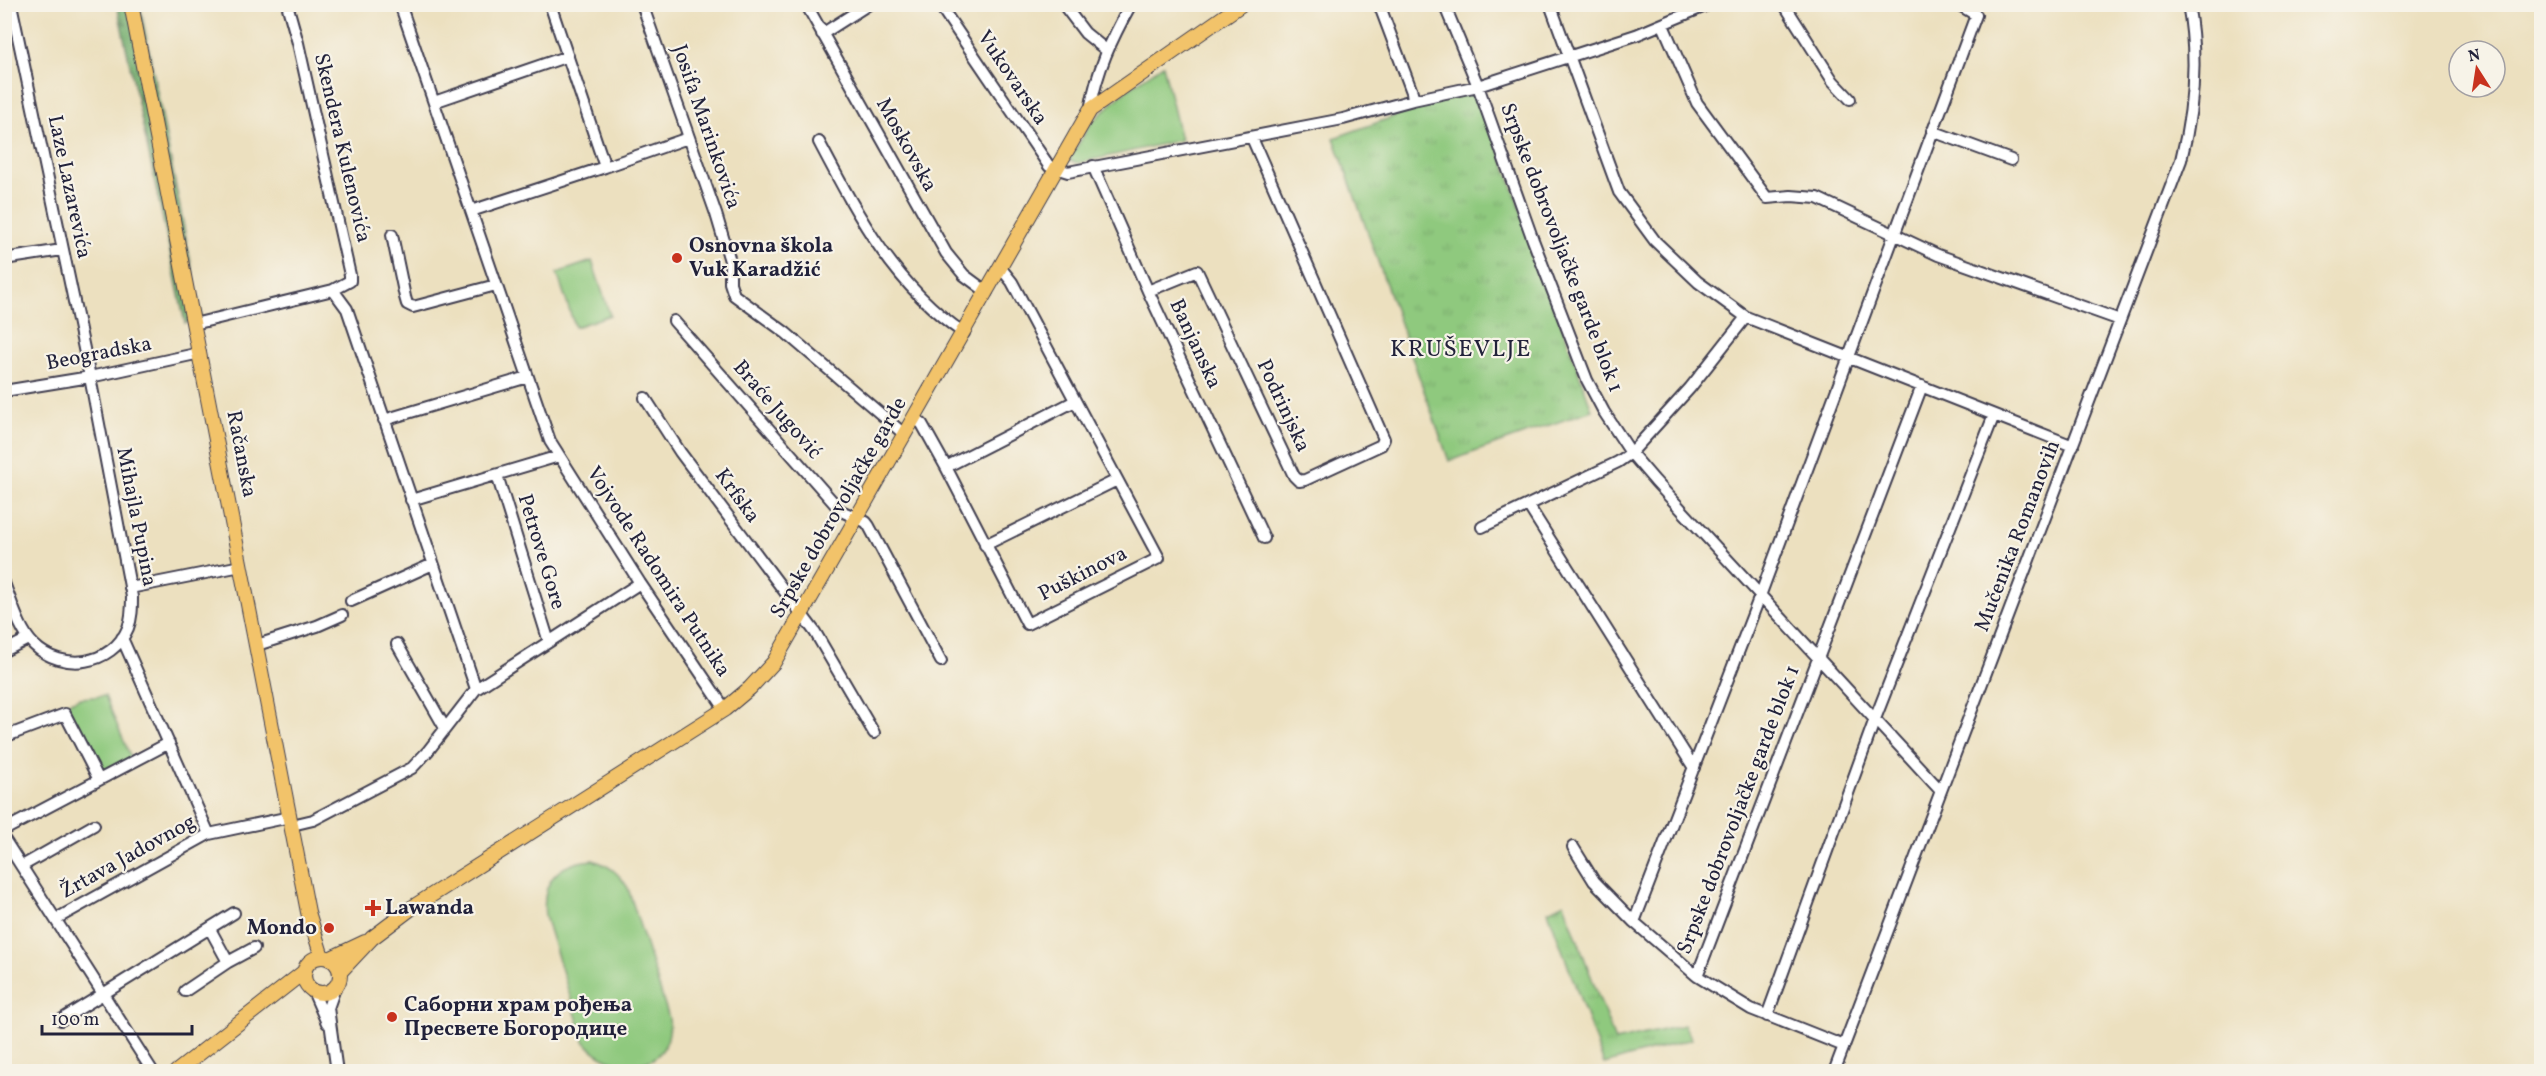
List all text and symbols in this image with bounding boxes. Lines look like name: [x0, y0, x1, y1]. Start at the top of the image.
street label: Vukovarska: [970, 25, 1054, 131]
north arrow: [2447, 39, 2507, 99]
street label: Josifa Marinkovića: [664, 41, 748, 213]
text: N: [2466, 44, 2483, 68]
street label: Skendera Kulenovića: [306, 50, 378, 246]
street label: Moskovska: [868, 93, 944, 197]
street label: Srpske dobrovoljačke garde blok 1: [1492, 99, 1630, 397]
street label: Laze Lazarevića: [40, 113, 98, 261]
place label: Osnovna škola Vuk Karadžić: [689, 232, 833, 285]
marker: Osnovna škola Vuk Karadžić: [670, 251, 684, 265]
street label: Banjanska: [1162, 294, 1228, 394]
street label: Beogradska: [44, 330, 154, 378]
district label: KRUŠEVLJE: [1390, 333, 1532, 367]
street label: Braće Jugović: [726, 354, 828, 466]
street label: Podrinjska: [1249, 355, 1317, 457]
street label: Srpske dobrovoljačke garde: [764, 392, 914, 624]
street label: Račanska: [218, 408, 264, 500]
street label: Mučenika Romanovih: [1968, 436, 2068, 636]
street label: Mihajla Pupina: [108, 445, 164, 589]
street label: Vojvode Radomira Putnika: [579, 461, 737, 683]
street label: Krfska: [707, 463, 767, 529]
street label: Petrove Gore: [510, 491, 572, 613]
street label: Puškinova: [1034, 539, 1132, 609]
street label: Srpske dobrovoljačke garde blok 1: [1670, 661, 1808, 959]
street label: Žrtava Jadovnog: [55, 808, 201, 906]
place label: Lawanda: [385, 894, 474, 923]
marker: Lawanda: [366, 901, 380, 915]
place label: Mondo: [247, 914, 317, 943]
marker: Mondo: [322, 921, 336, 935]
place label: Саборни храм рођења Пресвете Богородице: [404, 991, 632, 1044]
scale bar: [42, 998, 192, 1036]
text: 100 m: [51, 1008, 100, 1033]
marker: Саборни храм рођења Пресвете Богородице: [385, 1010, 399, 1024]

